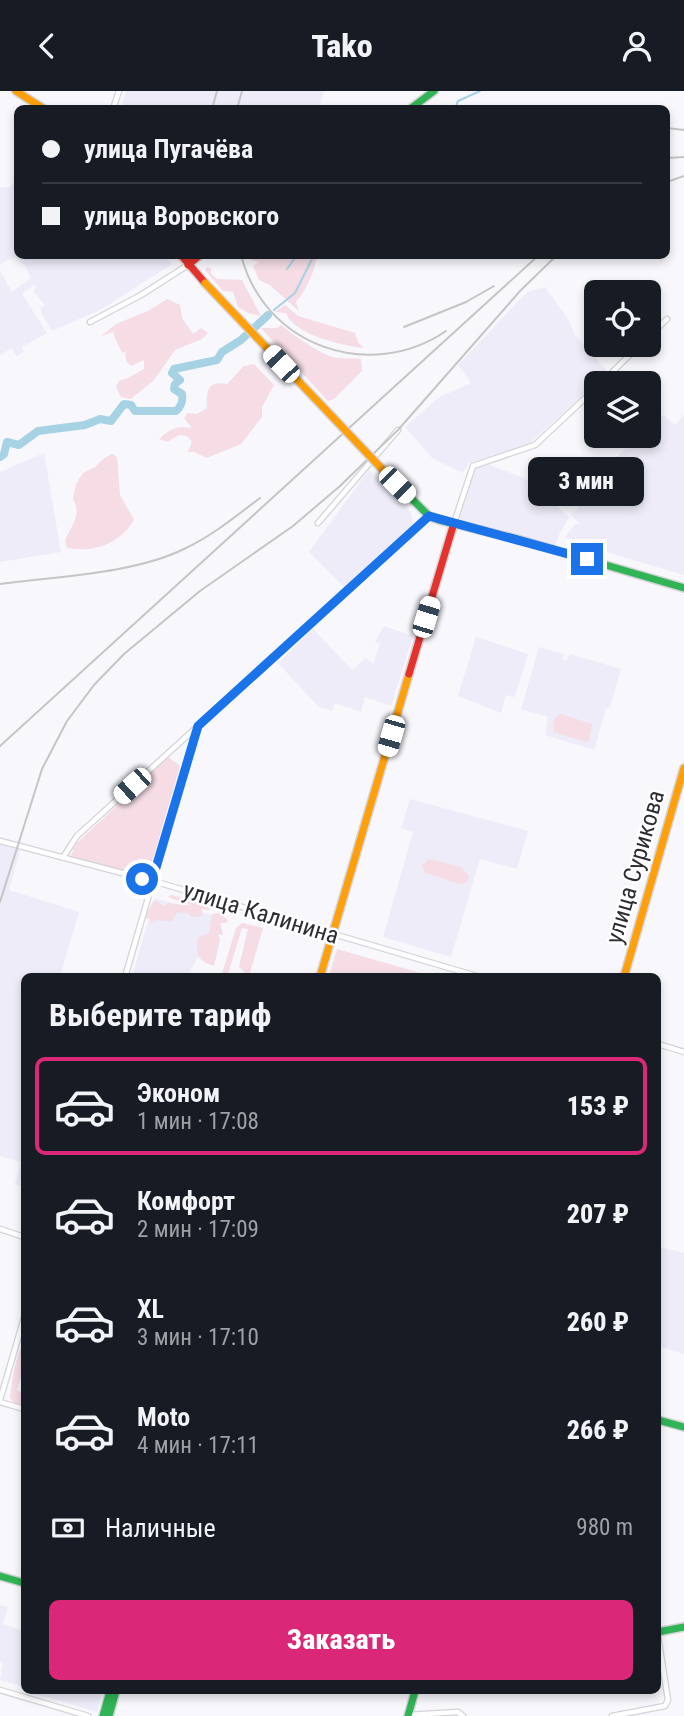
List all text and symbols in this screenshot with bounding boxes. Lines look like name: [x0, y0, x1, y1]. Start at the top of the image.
icon: back: [28, 27, 66, 65]
text: Tako: [311, 27, 373, 65]
icon: person: [618, 27, 656, 65]
text: улица Пугачёва: [84, 134, 253, 164]
text: улица Воровского: [84, 201, 279, 231]
map controls: [584, 280, 661, 448]
button: locate: [584, 280, 661, 357]
car: [259, 341, 304, 387]
button: layers: [584, 371, 661, 448]
callout: 3 мин: [529, 457, 645, 507]
car: [375, 463, 420, 507]
text: 3 мин: [558, 468, 614, 495]
route end: [571, 543, 603, 575]
car: [410, 594, 443, 640]
car: [376, 713, 407, 759]
car: [110, 764, 155, 808]
street label: улица Сурикова: [600, 787, 670, 947]
route start: [126, 863, 158, 895]
street label: улица Калинина: [180, 876, 342, 950]
text: Выберите тариф: [49, 996, 271, 1034]
icon: car: [53, 1075, 116, 1138]
text: Эконом: [137, 1078, 220, 1108]
text: 153 ₽: [567, 1091, 629, 1121]
text: 1 мин · 17:08: [137, 1108, 259, 1135]
icon: car: [53, 1183, 116, 1246]
text: Комфорт: [137, 1186, 235, 1216]
text: 207 ₽: [567, 1199, 629, 1229]
text: 2 мин · 17:09: [137, 1216, 259, 1243]
icon: car: [53, 1291, 116, 1354]
text: XL: [137, 1294, 164, 1324]
text: 260 ₽: [567, 1307, 629, 1337]
text: 3 мин · 17:10: [137, 1324, 259, 1351]
icon: car: [53, 1399, 116, 1462]
text: Moto: [137, 1402, 190, 1432]
text: 266 ₽: [567, 1415, 629, 1445]
text: 4 мин · 17:11: [137, 1432, 259, 1459]
icon: cash: [49, 1509, 87, 1547]
text: Наличные: [105, 1513, 216, 1543]
text: 980 m: [576, 1514, 633, 1541]
button: Заказать: [49, 1600, 633, 1680]

